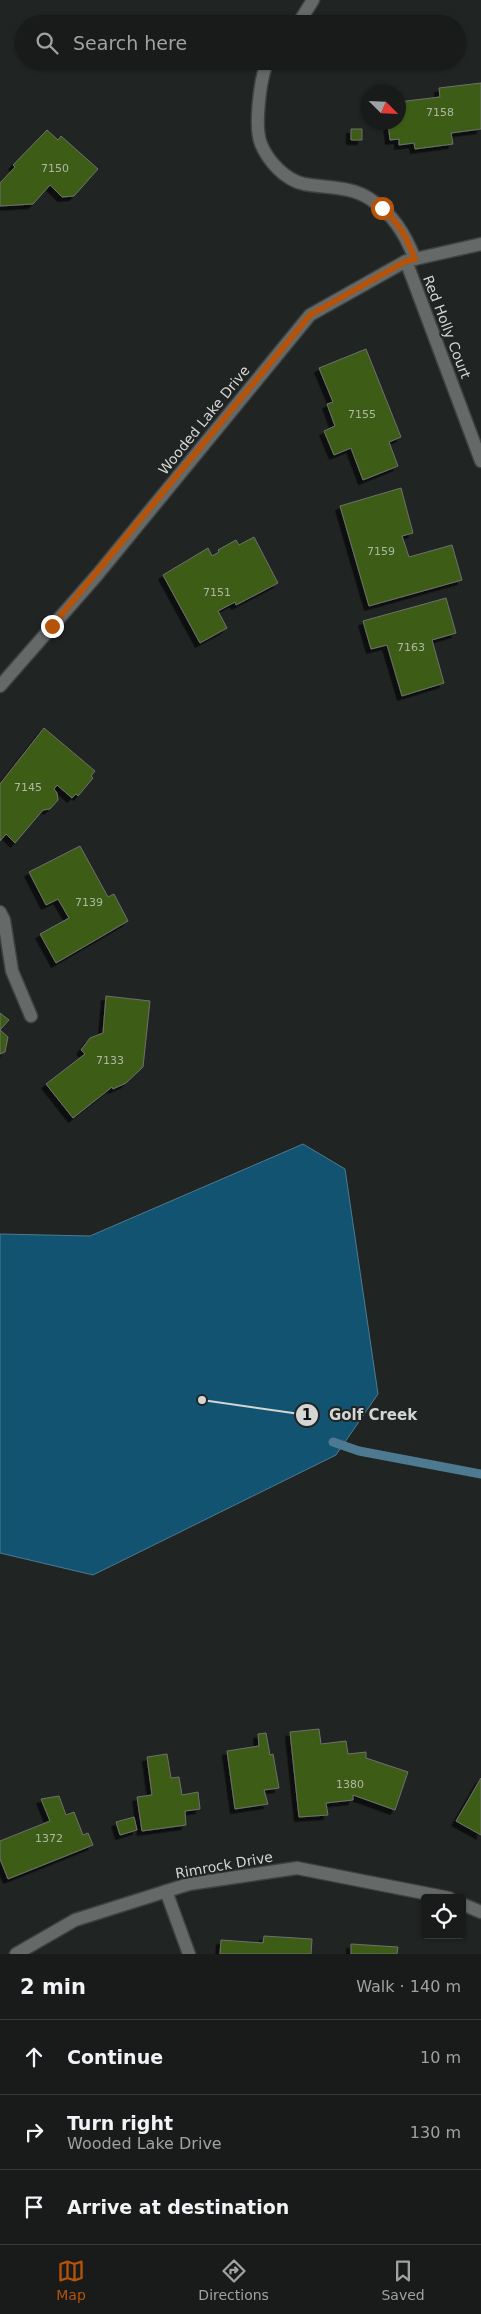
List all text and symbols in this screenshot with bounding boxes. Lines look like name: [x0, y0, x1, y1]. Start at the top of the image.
search box: [15, 15, 466, 70]
icon: search: [33, 29, 61, 57]
text: Search here: [73, 32, 187, 54]
north arrow: [361, 85, 406, 130]
house number: 7158: [426, 106, 454, 119]
house number: 7150: [41, 162, 69, 175]
route start: [371, 197, 394, 220]
street label: Red Holly Court: [420, 273, 474, 381]
street label: Wooded Lake Drive: [155, 362, 253, 478]
house number: 7155: [348, 408, 376, 421]
house number: 7159: [367, 545, 395, 558]
house number: 7151: [203, 586, 231, 599]
route end: [41, 615, 64, 638]
house number: 7163: [397, 641, 425, 654]
house number: 7145: [14, 781, 42, 794]
house number: 7139: [75, 896, 103, 909]
house number: 7133: [96, 1054, 124, 1067]
callout: Golf Creek: [294, 1400, 427, 1430]
text: 1: [302, 1406, 312, 1424]
text: Golf Creek: [329, 1406, 418, 1424]
house number: 1380: [336, 1778, 364, 1791]
house number: 1372: [35, 1832, 63, 1845]
street label: Rimrock Drive: [174, 1849, 274, 1881]
map controls: [421, 1894, 466, 1939]
button: locate: [421, 1894, 466, 1939]
text: 2 min: [20, 1975, 86, 1999]
text: Walk · 140 m: [356, 1977, 461, 1996]
icon: ahead: [20, 2043, 48, 2071]
text: Continue: [67, 2046, 163, 2068]
text: 10 m: [420, 2048, 461, 2067]
text: Turn right: [67, 2112, 173, 2134]
icon: right: [20, 2118, 48, 2146]
text: 130 m: [410, 2123, 461, 2142]
text: Wooded Lake Drive: [67, 2134, 222, 2153]
icon: arrive: [20, 2193, 48, 2221]
text: Arrive at destination: [67, 2196, 289, 2218]
tab: Map: [56, 2257, 86, 2303]
tab: Directions: [198, 2257, 269, 2303]
tab: Saved: [381, 2257, 425, 2303]

